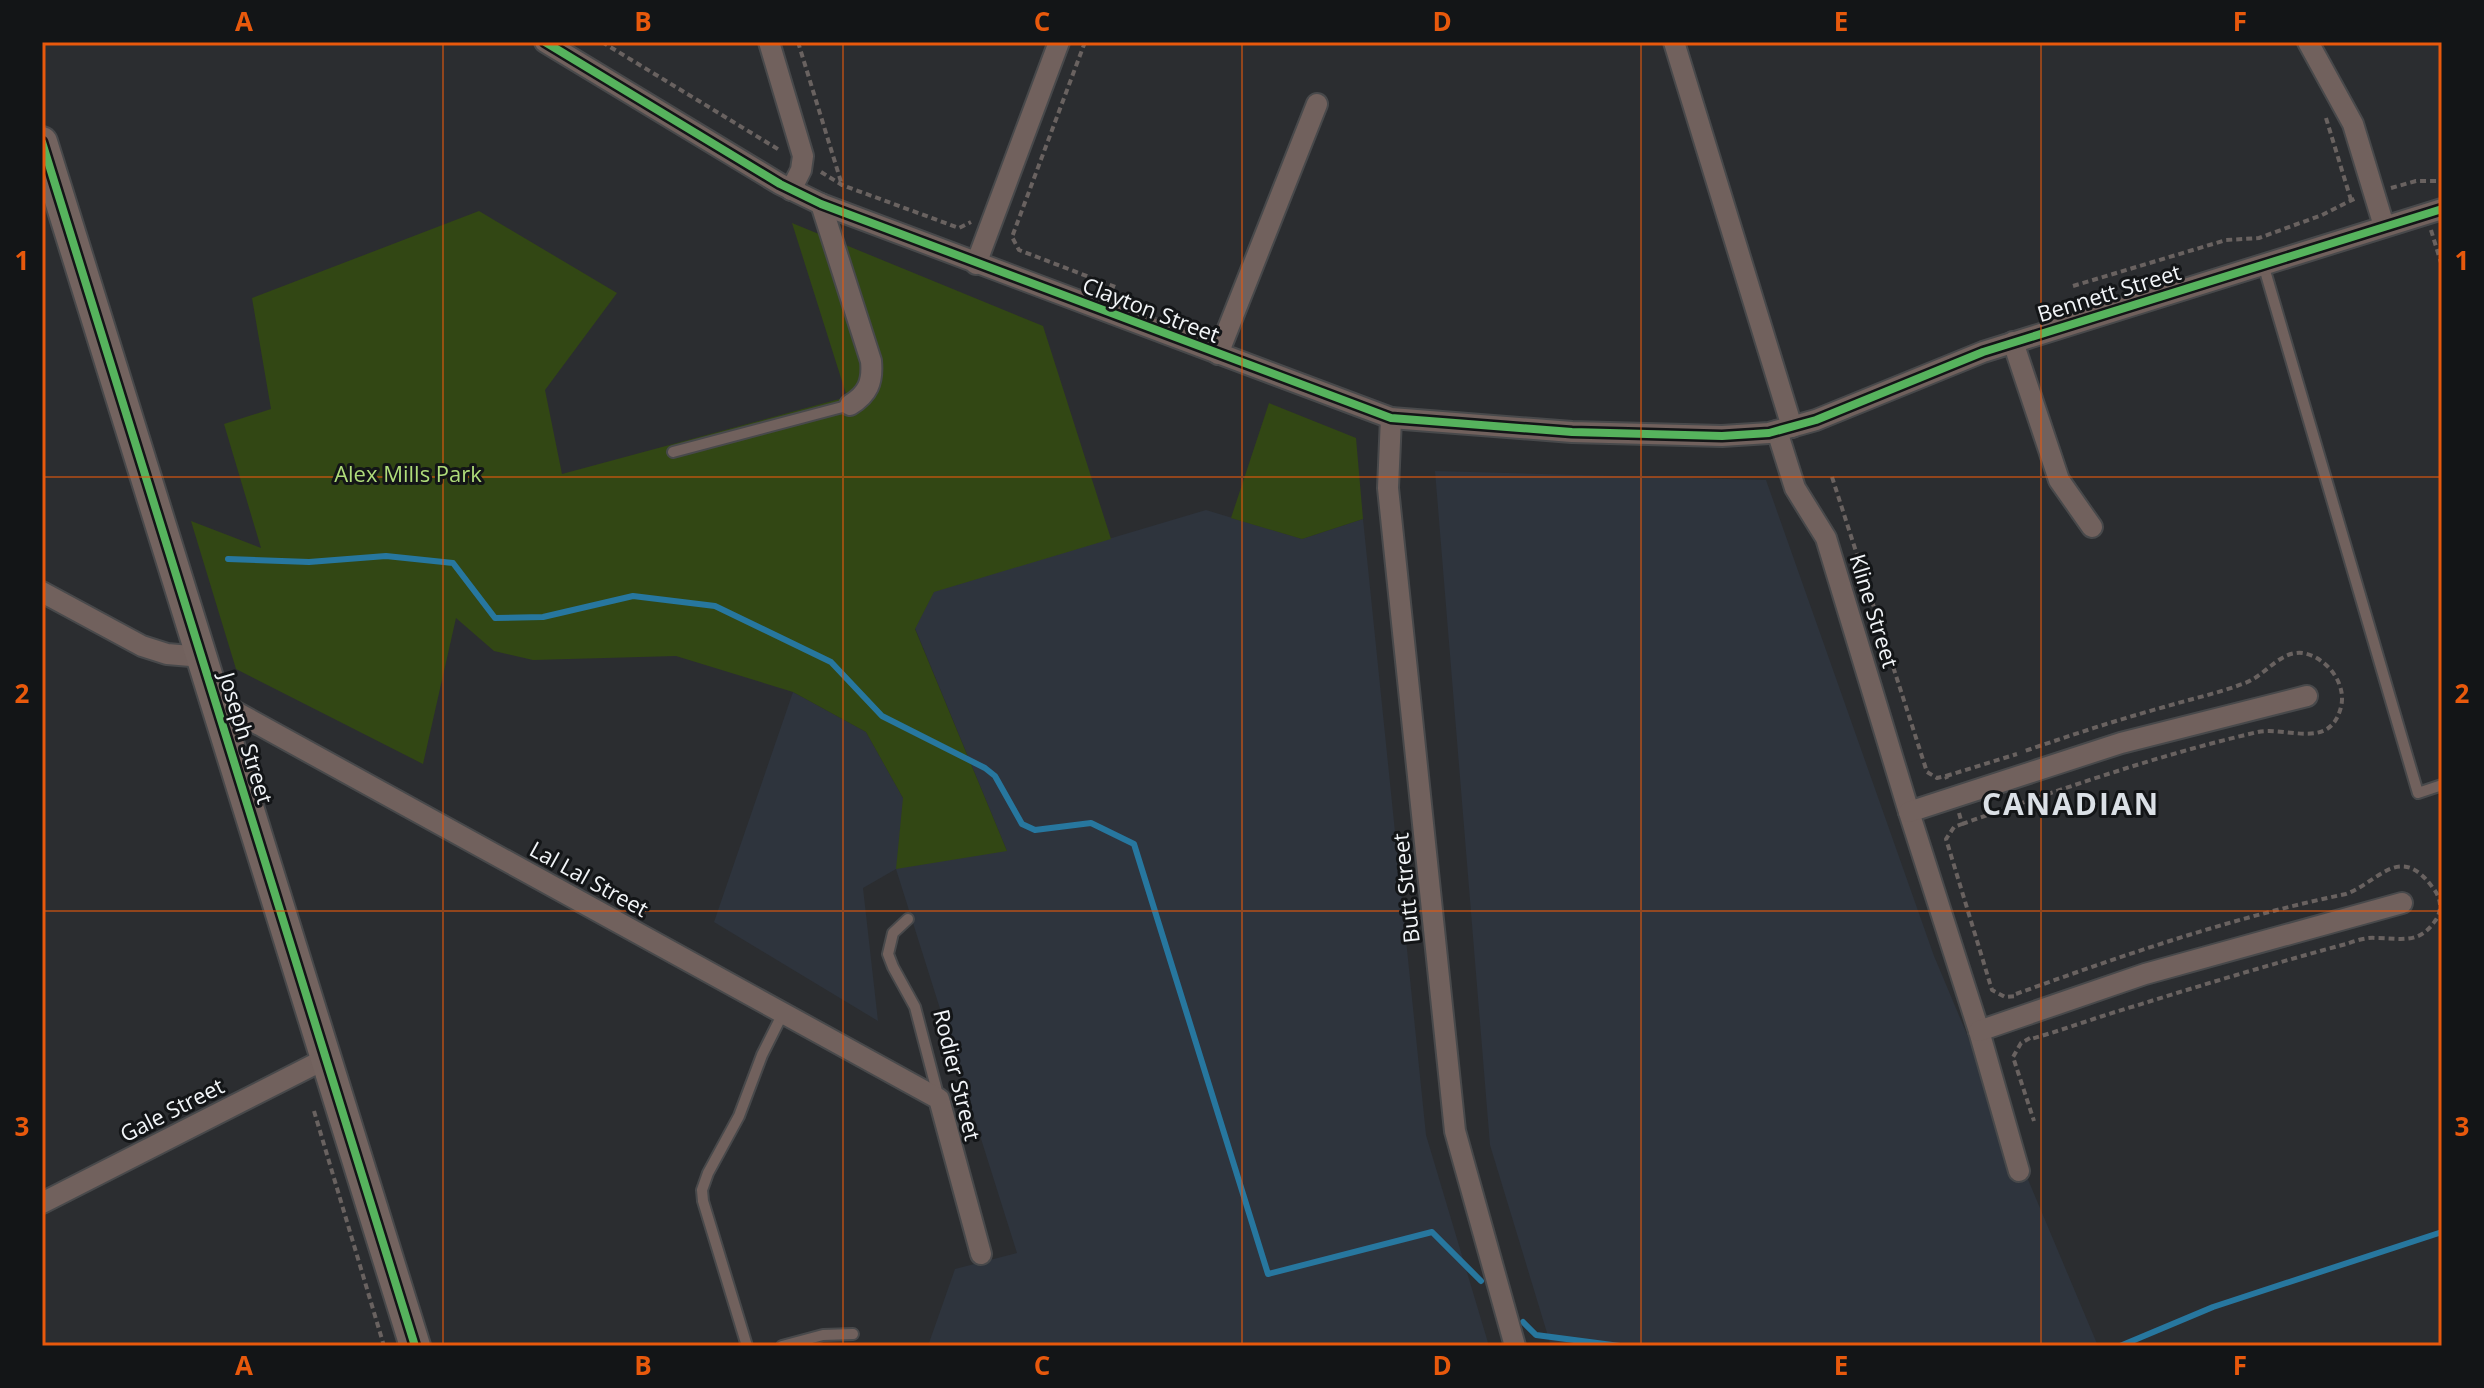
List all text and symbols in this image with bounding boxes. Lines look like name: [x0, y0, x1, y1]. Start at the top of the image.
text: A: [235, 3, 253, 39]
text: B: [634, 3, 652, 39]
text: C: [1034, 3, 1050, 39]
text: D: [1432, 3, 1452, 39]
text: E: [1834, 3, 1848, 39]
text: F: [2233, 3, 2247, 39]
text: 1: [15, 242, 29, 278]
text: 1: [2455, 242, 2469, 278]
street label: Bennett Street: [2033, 256, 2184, 328]
street label: Clayton Street: [1079, 269, 1224, 349]
park label: Alex Mills Park: [334, 458, 482, 488]
street label: Kline Street: [1843, 550, 1907, 671]
street label: Joseph Street: [212, 666, 281, 807]
text: 2: [15, 675, 30, 711]
text: 2: [2455, 675, 2470, 711]
district label: CANADIAN: [1982, 783, 2160, 824]
street label: Butt Street: [1384, 831, 1426, 945]
street label: Lal Lal Street: [525, 833, 654, 923]
street label: Rodier Street: [927, 1006, 989, 1144]
street label: Gale Street: [114, 1070, 229, 1148]
text: 3: [15, 1108, 29, 1144]
text: 3: [2455, 1108, 2469, 1144]
text: A: [235, 1347, 253, 1383]
text: B: [634, 1347, 652, 1383]
text: C: [1034, 1347, 1050, 1383]
text: D: [1432, 1347, 1452, 1383]
text: E: [1834, 1347, 1848, 1383]
text: F: [2233, 1347, 2247, 1383]

